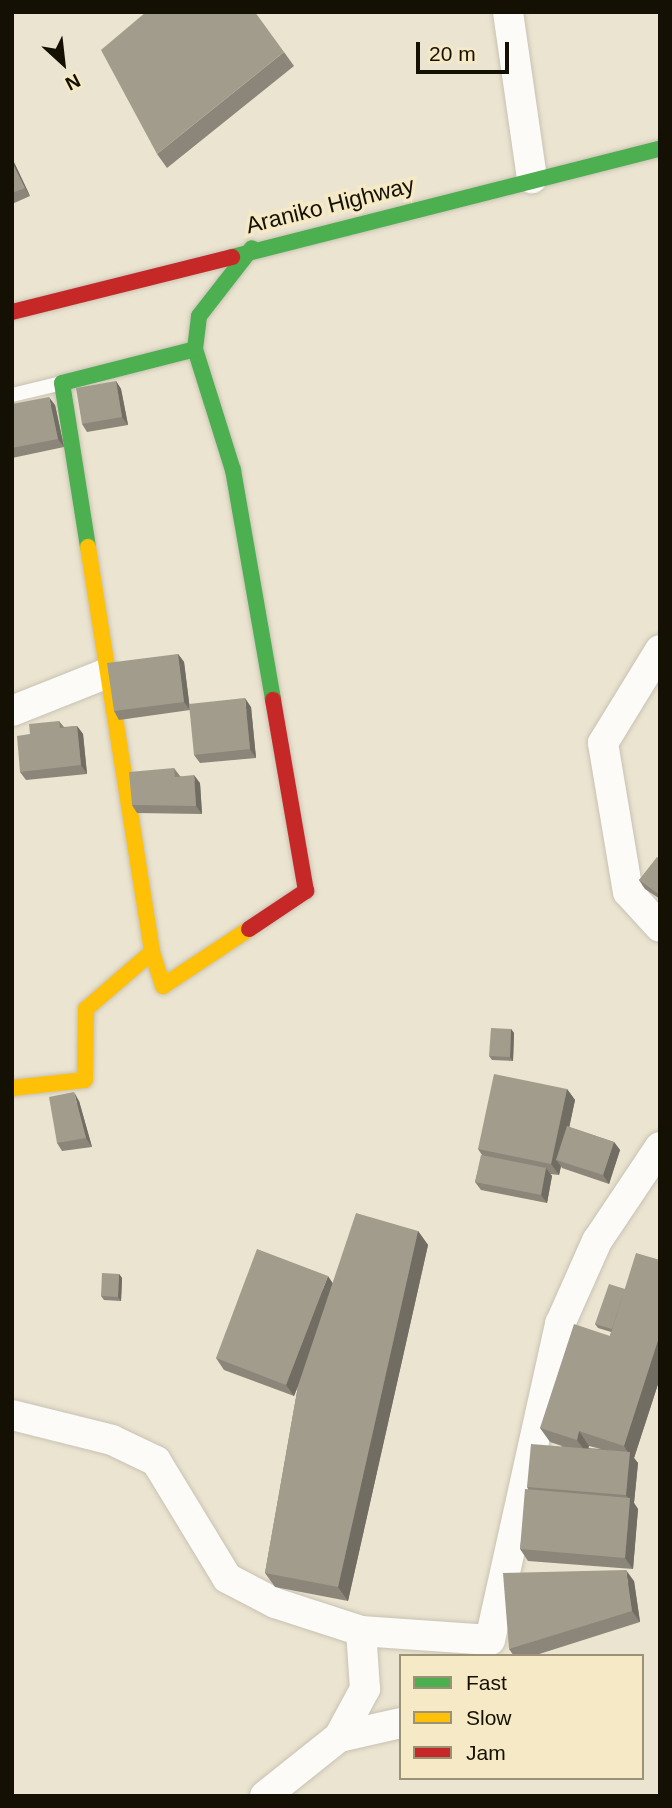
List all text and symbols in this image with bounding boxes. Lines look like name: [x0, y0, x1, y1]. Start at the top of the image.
north arrow: [28, 28, 98, 98]
scale bar: [420, 28, 513, 72]
text: 20 m: [429, 42, 476, 65]
text: N: [62, 70, 84, 95]
street label: Araniko Highway: [243, 171, 417, 239]
legend: [399, 1654, 644, 1780]
text: Fast: [466, 1671, 507, 1694]
text: Slow: [466, 1706, 512, 1729]
text: Jam: [466, 1741, 506, 1764]

